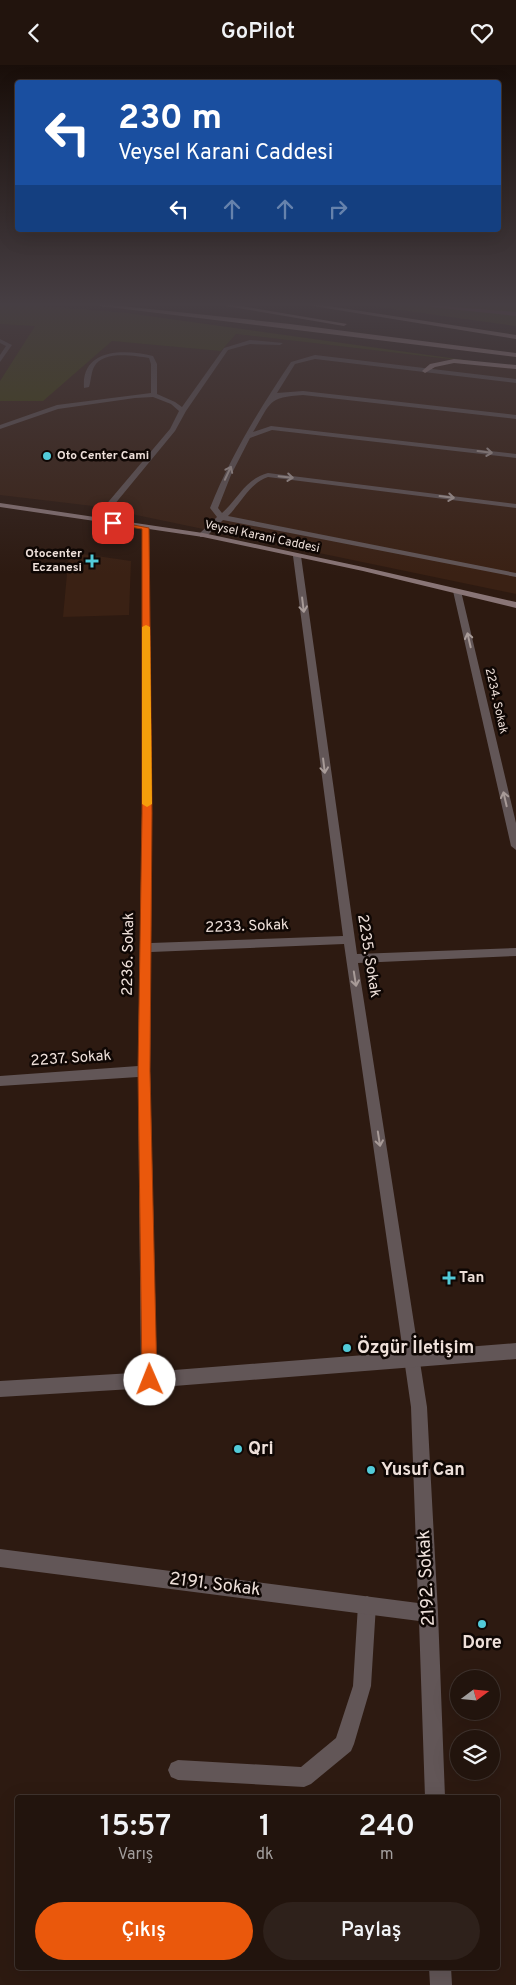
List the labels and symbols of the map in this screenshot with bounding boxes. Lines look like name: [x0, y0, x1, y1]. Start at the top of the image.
one-way arrow: [477, 447, 493, 457]
place label: Oto Center Cami: [57, 448, 149, 464]
marker: Oto Center Cami: [41, 450, 53, 462]
one-way arrow: [224, 466, 233, 481]
one-way arrow: [278, 472, 294, 482]
one-way arrow: [439, 492, 455, 502]
pin: [92, 502, 134, 544]
street label: Veysel Karani Caddesi: [203, 517, 321, 557]
place label: Otocenter Eczanesi: [25, 546, 82, 576]
marker: Otocenter Eczanesi: [86, 555, 98, 567]
one-way arrow: [298, 596, 308, 612]
one-way arrow: [464, 633, 473, 649]
street label: 2234. Sokak: [481, 666, 511, 736]
one-way arrow: [319, 757, 329, 773]
one-way arrow: [500, 791, 509, 807]
street label: 2236. Sokak: [119, 912, 139, 996]
street label: 2235. Sokak: [352, 913, 384, 999]
street label: 2233. Sokak: [205, 916, 289, 938]
one-way arrow: [350, 970, 360, 986]
street label: 2237. Sokak: [30, 1047, 112, 1071]
one-way arrow: [375, 1131, 385, 1147]
place label: Tan: [459, 1269, 484, 1288]
marker: Tan: [443, 1272, 455, 1284]
place label: Özgür İletişim: [357, 1335, 474, 1360]
marker: Özgür İletişim: [341, 1342, 353, 1354]
position arrow: [123, 1353, 175, 1405]
place label: Qri: [248, 1438, 274, 1461]
marker: Qri: [232, 1443, 244, 1455]
place label: Yusuf Can: [381, 1459, 465, 1482]
marker: Yusuf Can: [365, 1464, 377, 1476]
street label: 2192. Sokak: [413, 1529, 441, 1627]
street label: 2191. Sokak: [168, 1568, 262, 1602]
marker: Dore: [476, 1618, 488, 1630]
place label: Dore: [462, 1632, 502, 1655]
north arrow: [450, 1670, 500, 1720]

